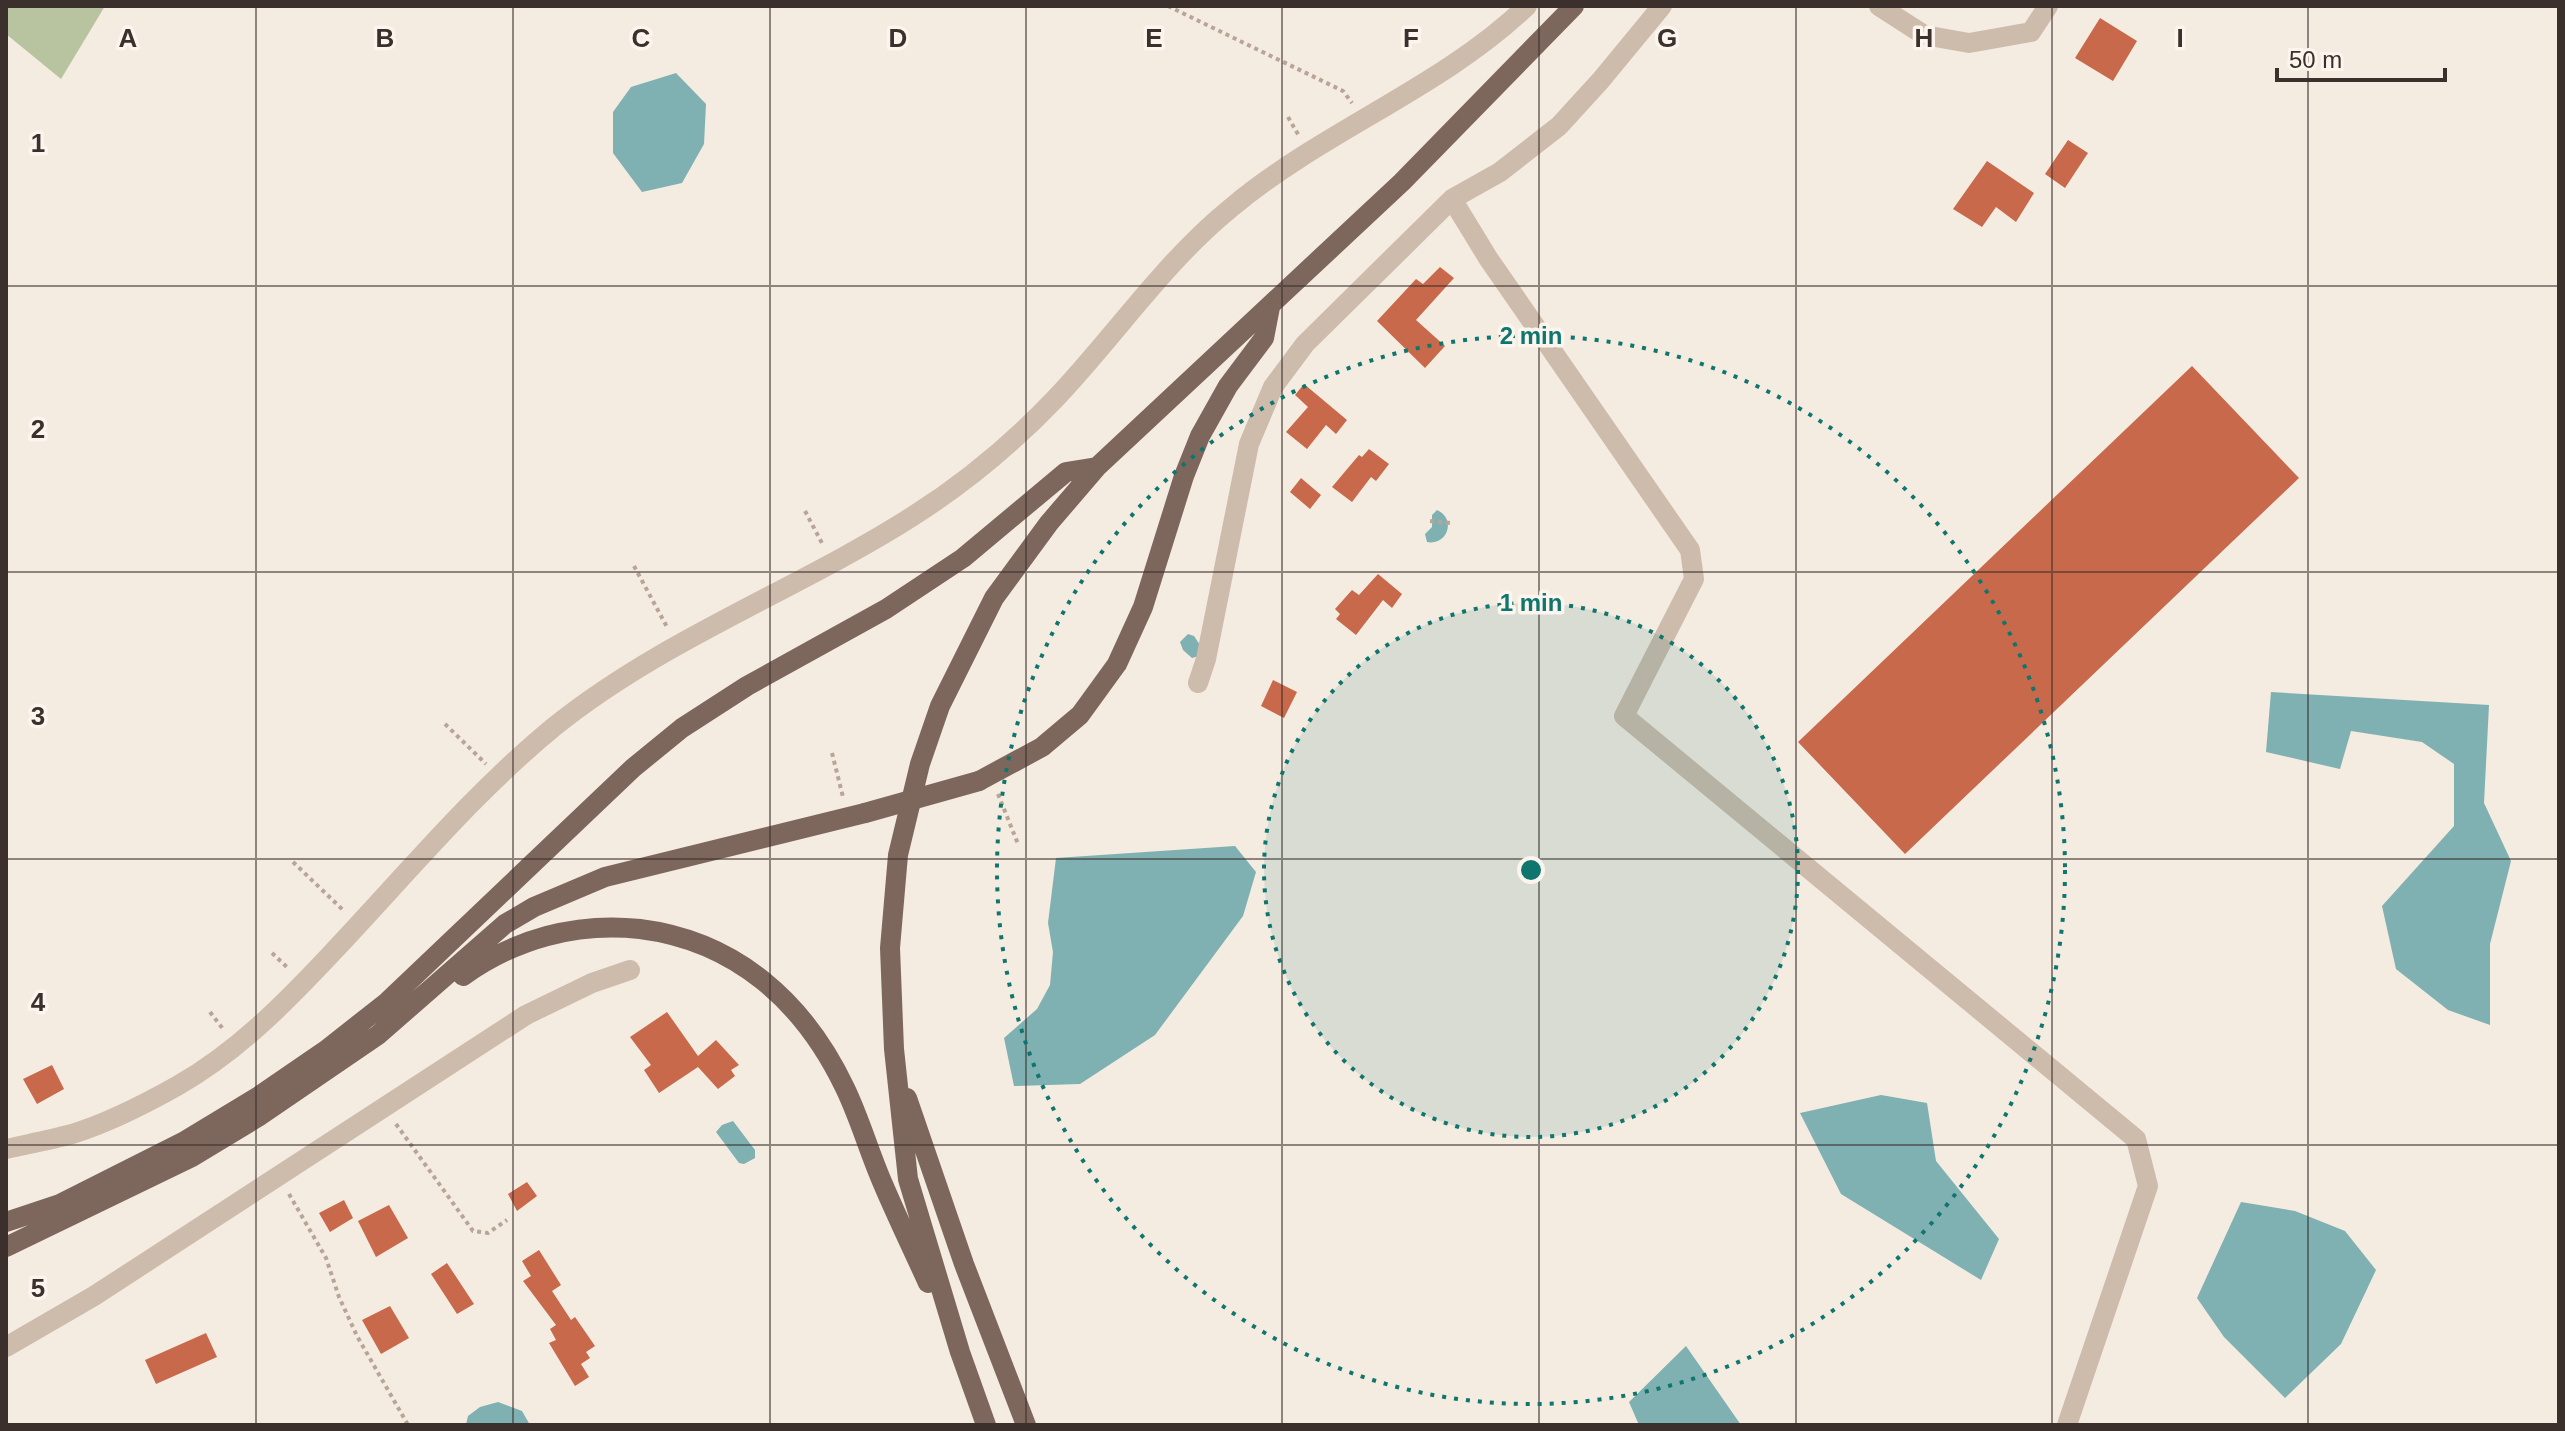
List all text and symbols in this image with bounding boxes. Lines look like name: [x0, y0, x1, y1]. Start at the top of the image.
text: A: [119, 23, 138, 53]
text: B: [376, 23, 394, 53]
text: C: [632, 23, 651, 53]
text: D: [889, 23, 907, 53]
text: E: [1145, 23, 1163, 53]
text: F: [1403, 23, 1419, 53]
text: G: [1657, 23, 1677, 53]
text: H: [1915, 23, 1933, 53]
text: I: [2176, 23, 2184, 53]
scale bar: [2277, 32, 2445, 82]
text: 50 m: [2289, 46, 2342, 73]
text: 1: [31, 128, 45, 158]
text: 2 min: [1500, 322, 1562, 349]
text: 2: [31, 414, 45, 444]
text: 1 min: [1500, 589, 1562, 616]
text: 3: [31, 701, 45, 731]
centre of rings: [1517, 856, 1545, 884]
text: 4: [31, 987, 46, 1017]
text: 5: [31, 1273, 45, 1303]

